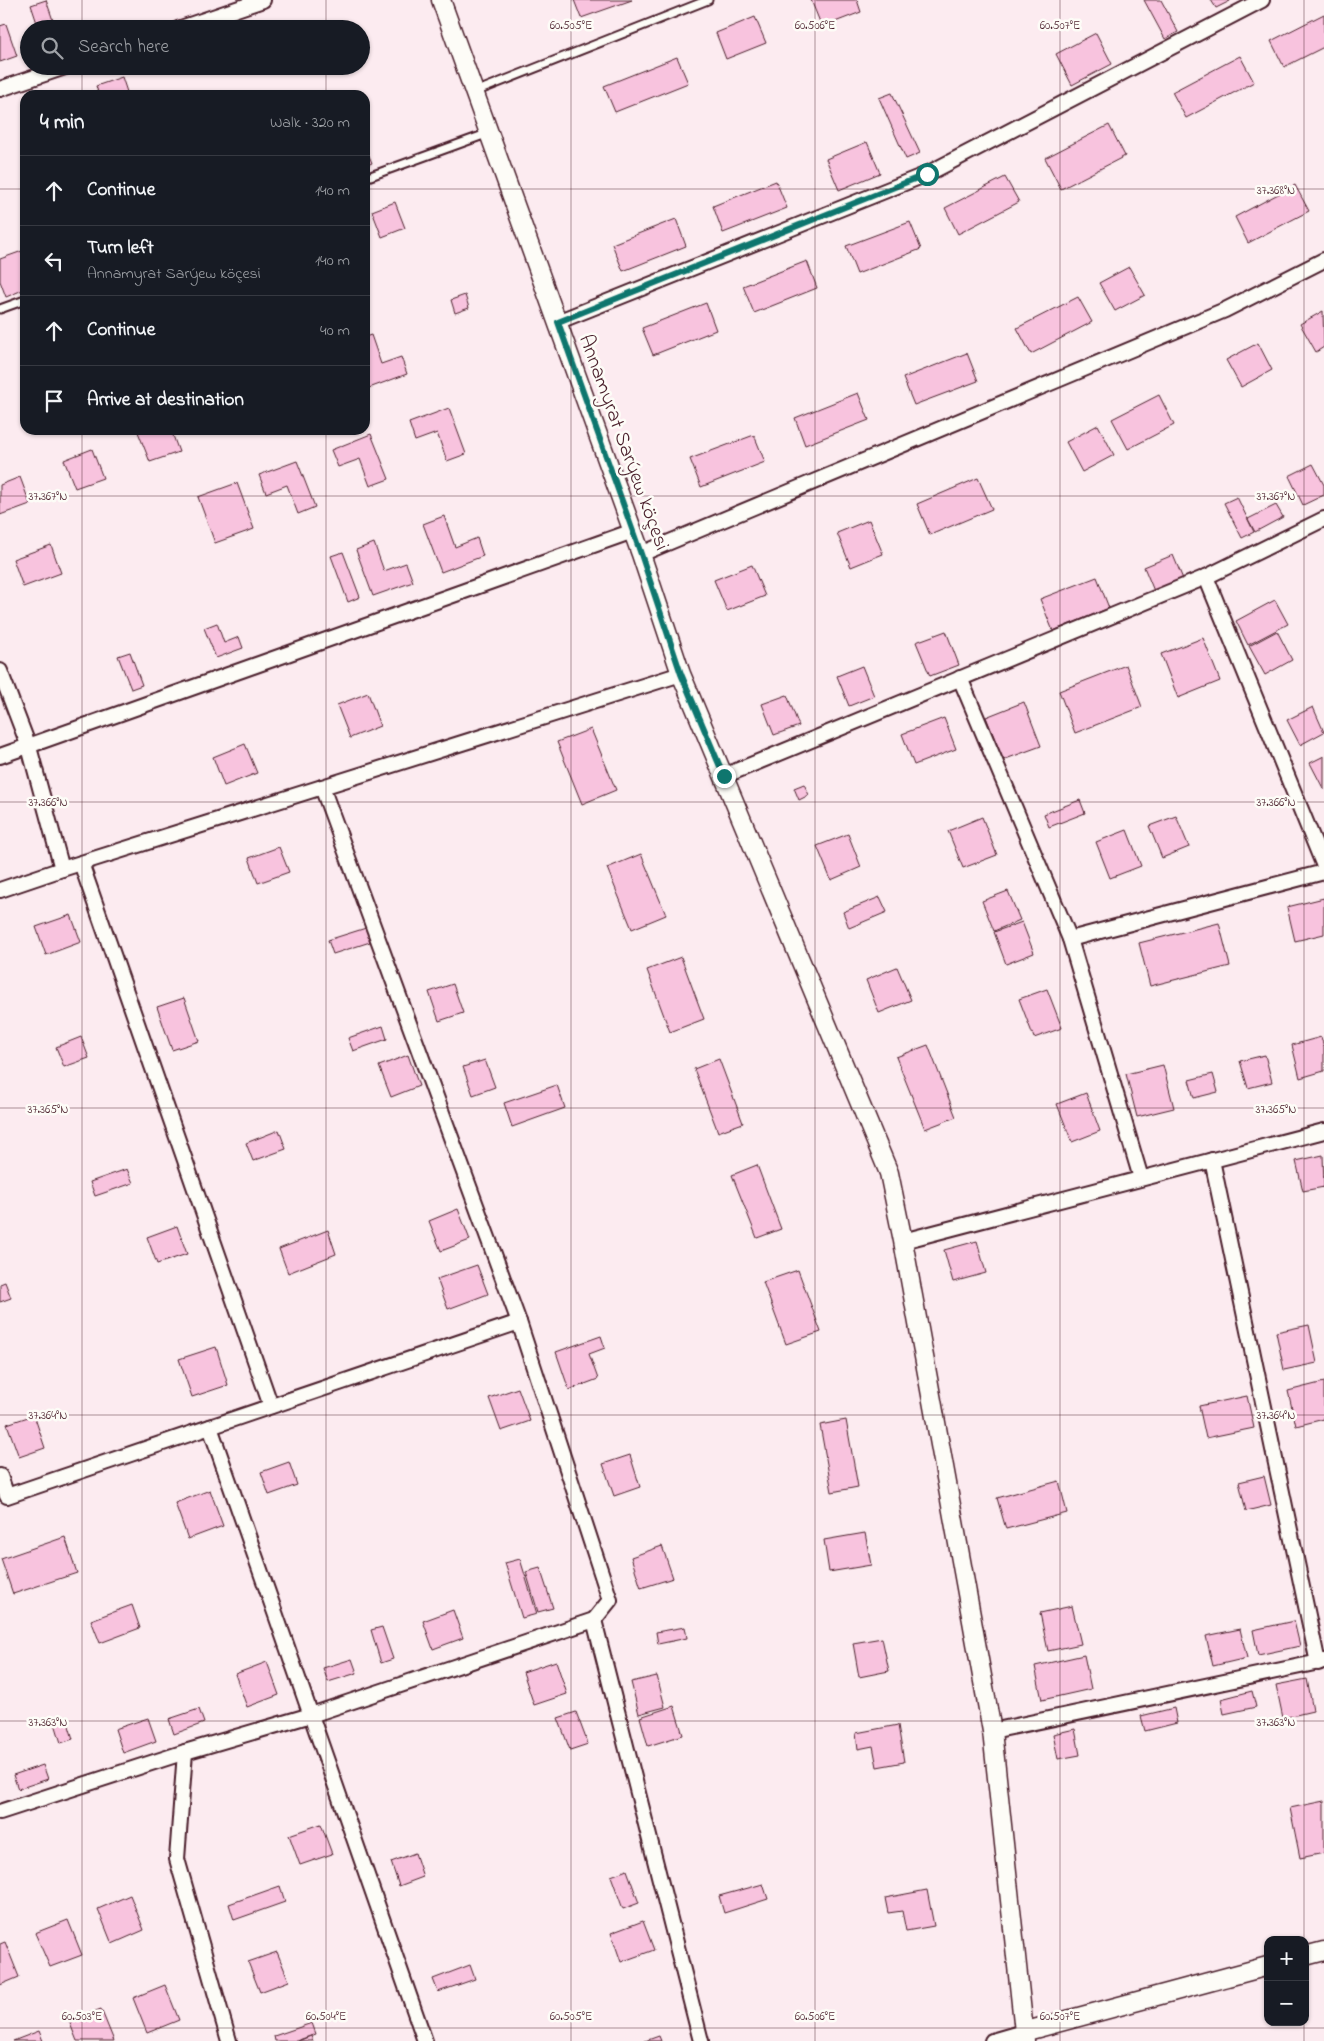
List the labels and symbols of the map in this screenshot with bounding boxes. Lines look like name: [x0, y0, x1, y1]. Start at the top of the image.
text: 60.505°E: [550, 17, 592, 35]
text: 60.506°E: [795, 17, 835, 35]
text: 60.507°E: [1040, 17, 1080, 35]
route start: [916, 163, 939, 186]
text: 37.368°N: [1257, 182, 1295, 200]
street label: Annamyrat Sarýew köçesi: [568, 330, 676, 556]
text: 37.367°N: [29, 488, 67, 506]
text: 37.367°N: [1257, 488, 1295, 506]
route end: [713, 765, 736, 788]
text: 37.366°N: [28, 794, 68, 812]
text: 37.366°N: [1256, 794, 1296, 812]
text: 37.365°N: [28, 1101, 68, 1119]
text: 37.365°N: [1256, 1101, 1296, 1119]
text: 37.364°N: [29, 1407, 67, 1425]
text: 37.364°N: [1257, 1407, 1295, 1425]
text: 37.363°N: [29, 1714, 67, 1732]
text: 37.363°N: [1257, 1714, 1295, 1732]
text: 60.503°E: [62, 2008, 102, 2026]
text: 60.504°E: [306, 2008, 346, 2026]
text: 60.505°E: [550, 2008, 592, 2026]
text: 60.506°E: [795, 2008, 835, 2026]
text: 60.507°E: [1040, 2008, 1080, 2026]

